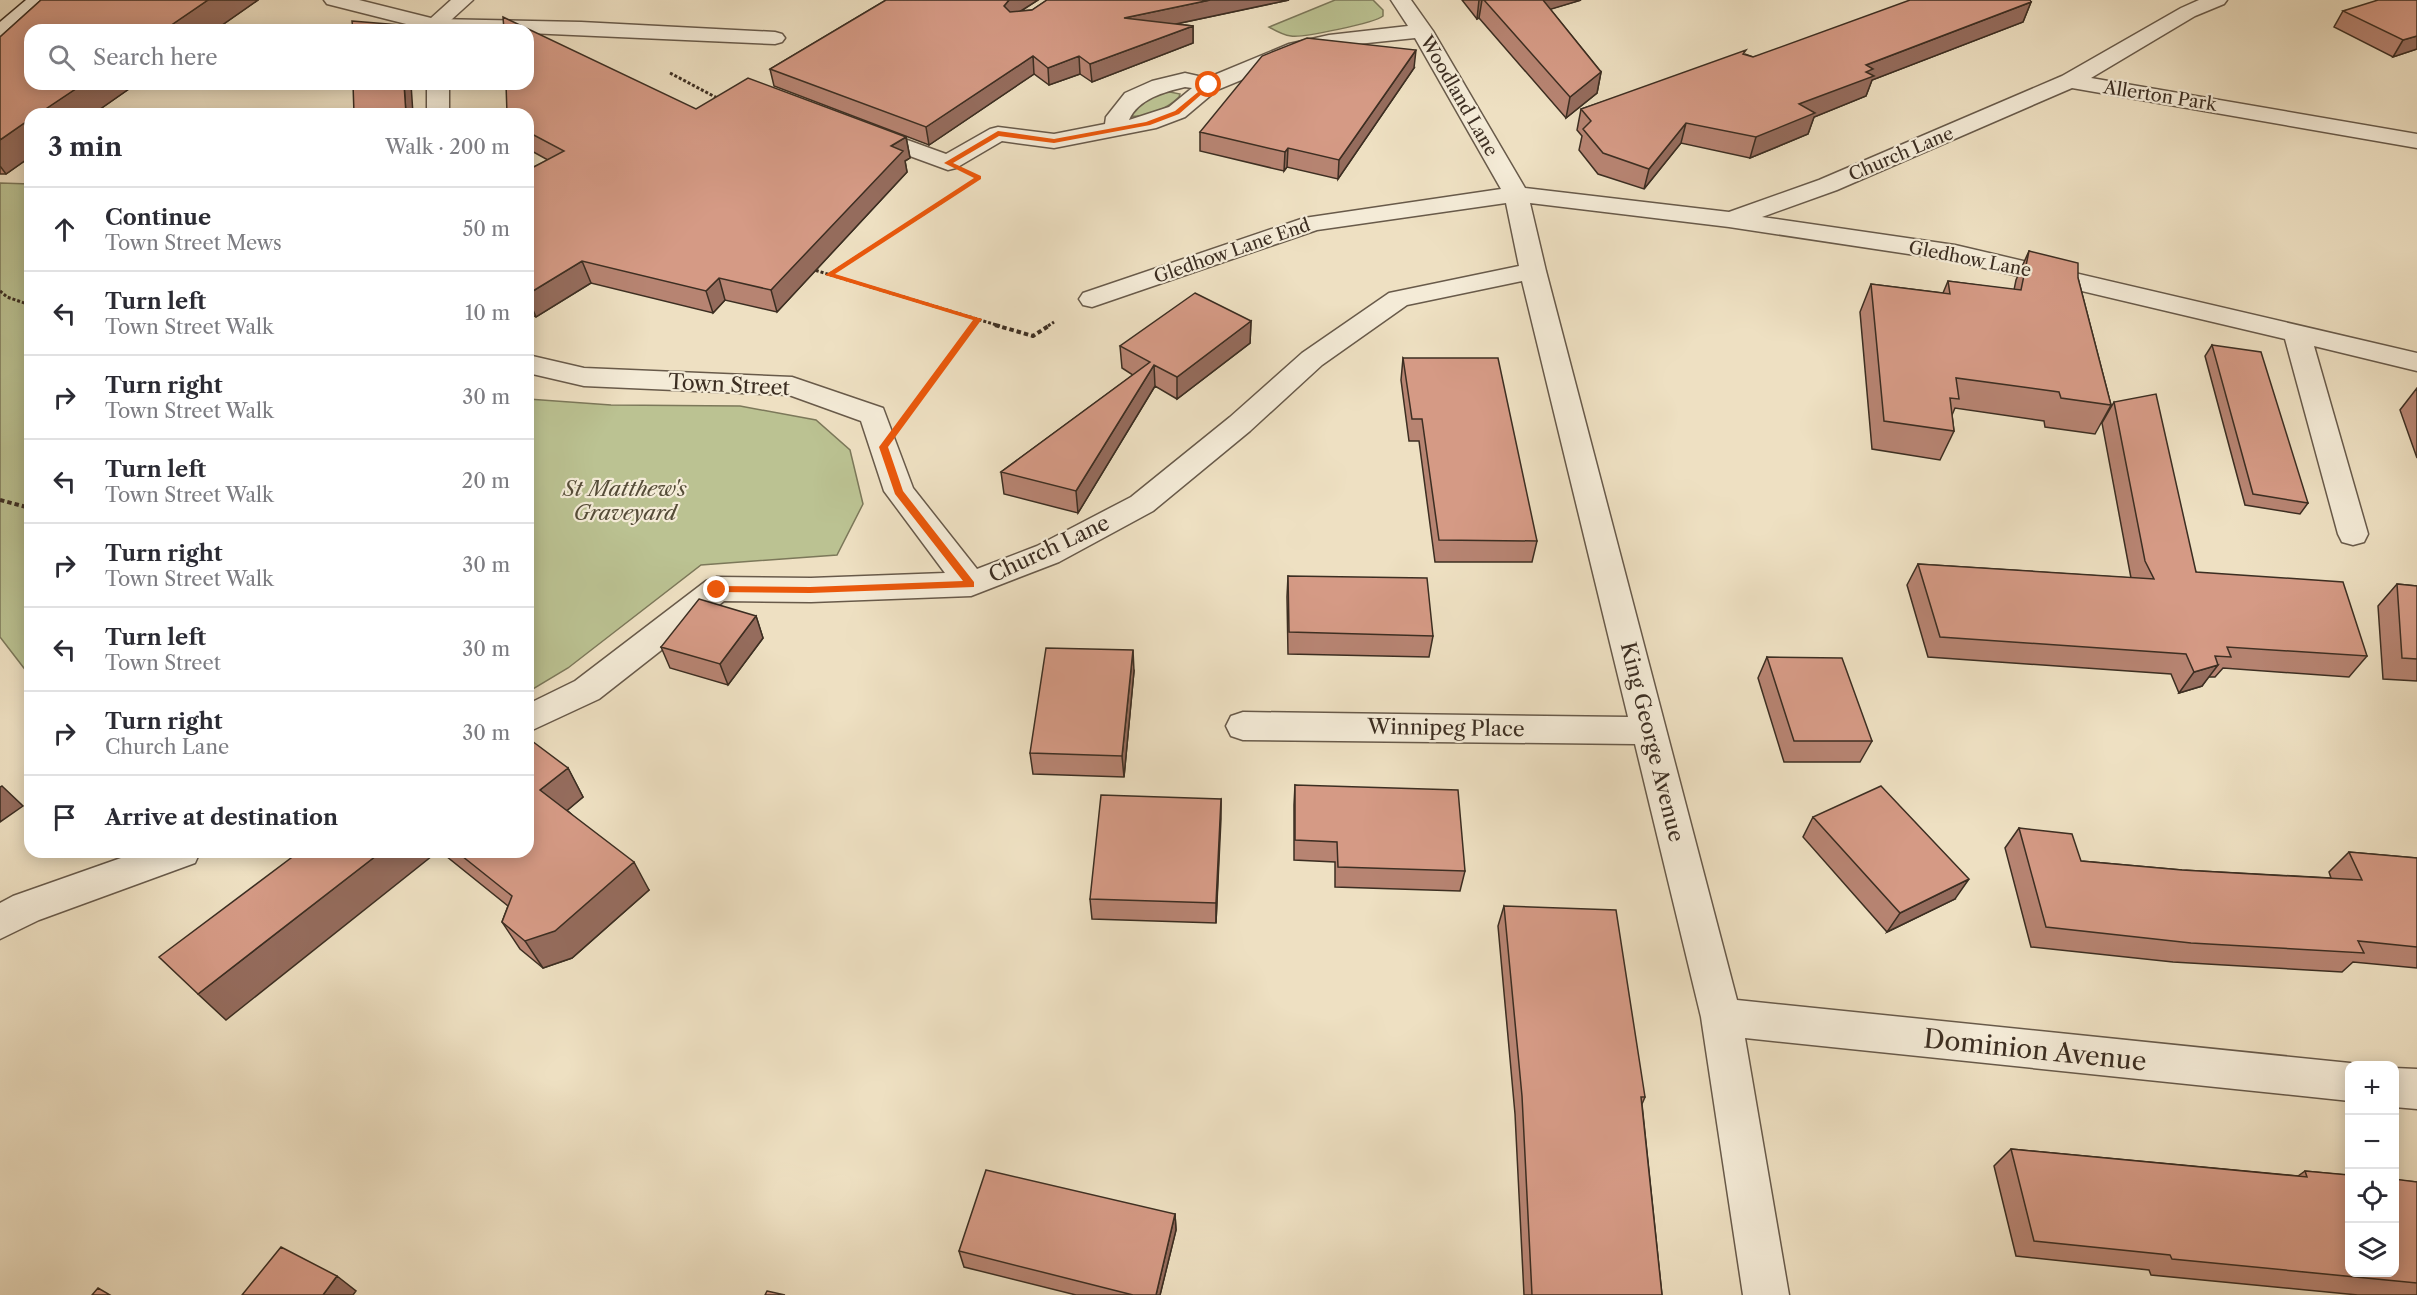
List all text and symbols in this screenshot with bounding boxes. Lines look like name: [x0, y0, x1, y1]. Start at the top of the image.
search box: [24, 24, 534, 90]
street label: Woodland Lane: [1415, 31, 1502, 160]
icon: search: [45, 41, 78, 74]
text: Search here: [93, 44, 218, 71]
route start: [1195, 71, 1221, 97]
street label: Allerton Park: [2101, 76, 2220, 116]
street label: Church Lane: [1845, 122, 1957, 186]
text: 3 min: [48, 131, 122, 163]
text: Walk · 200 m: [385, 135, 510, 159]
text: Continue: [105, 204, 211, 231]
icon: ahead: [48, 213, 81, 246]
street label: Gledhow Lane End: [1151, 214, 1313, 288]
text: 50 m: [463, 217, 510, 241]
text: Town Street Mews: [105, 231, 282, 255]
street label: Gledhow Lane: [1907, 236, 2033, 282]
text: Turn left: [105, 288, 206, 315]
icon: left: [48, 297, 81, 330]
text: 10 m: [465, 301, 510, 325]
text: Town Street Walk: [105, 315, 274, 339]
street label: Town Street: [668, 369, 791, 400]
text: Turn right: [105, 372, 223, 399]
icon: right: [48, 381, 81, 414]
text: 30 m: [462, 385, 510, 409]
text: Town Street Walk: [105, 399, 274, 423]
text: Turn left: [105, 456, 206, 483]
icon: left: [48, 465, 81, 498]
text: 20 m: [462, 469, 510, 493]
park label: St Matthew's Graveyard: [561, 476, 687, 525]
text: Town Street Walk: [105, 483, 274, 507]
street label: Church Lane: [984, 510, 1113, 587]
text: Turn right: [105, 540, 223, 567]
icon: right: [48, 549, 81, 582]
text: 30 m: [462, 553, 510, 577]
text: Town Street Walk: [105, 567, 274, 591]
route end: [703, 576, 729, 602]
text: Turn left: [105, 624, 206, 651]
icon: left: [48, 633, 81, 666]
text: 30 m: [462, 637, 510, 661]
street label: King George Avenue: [1616, 639, 1689, 844]
text: Town Street: [105, 651, 221, 675]
text: Turn right: [105, 708, 223, 735]
street label: Winnipeg Place: [1366, 714, 1525, 741]
icon: right: [48, 717, 81, 750]
text: 30 m: [462, 721, 510, 745]
text: Church Lane: [105, 735, 229, 759]
icon: arrive: [48, 801, 81, 834]
text: Arrive at destination: [105, 804, 338, 831]
street label: Dominion Avenue: [1922, 1022, 2148, 1078]
map controls: [2345, 1061, 2399, 1277]
button: +: [2345, 1061, 2399, 1115]
button: −: [2345, 1115, 2399, 1169]
button: locate: [2345, 1169, 2399, 1223]
button: layers: [2345, 1223, 2399, 1277]

